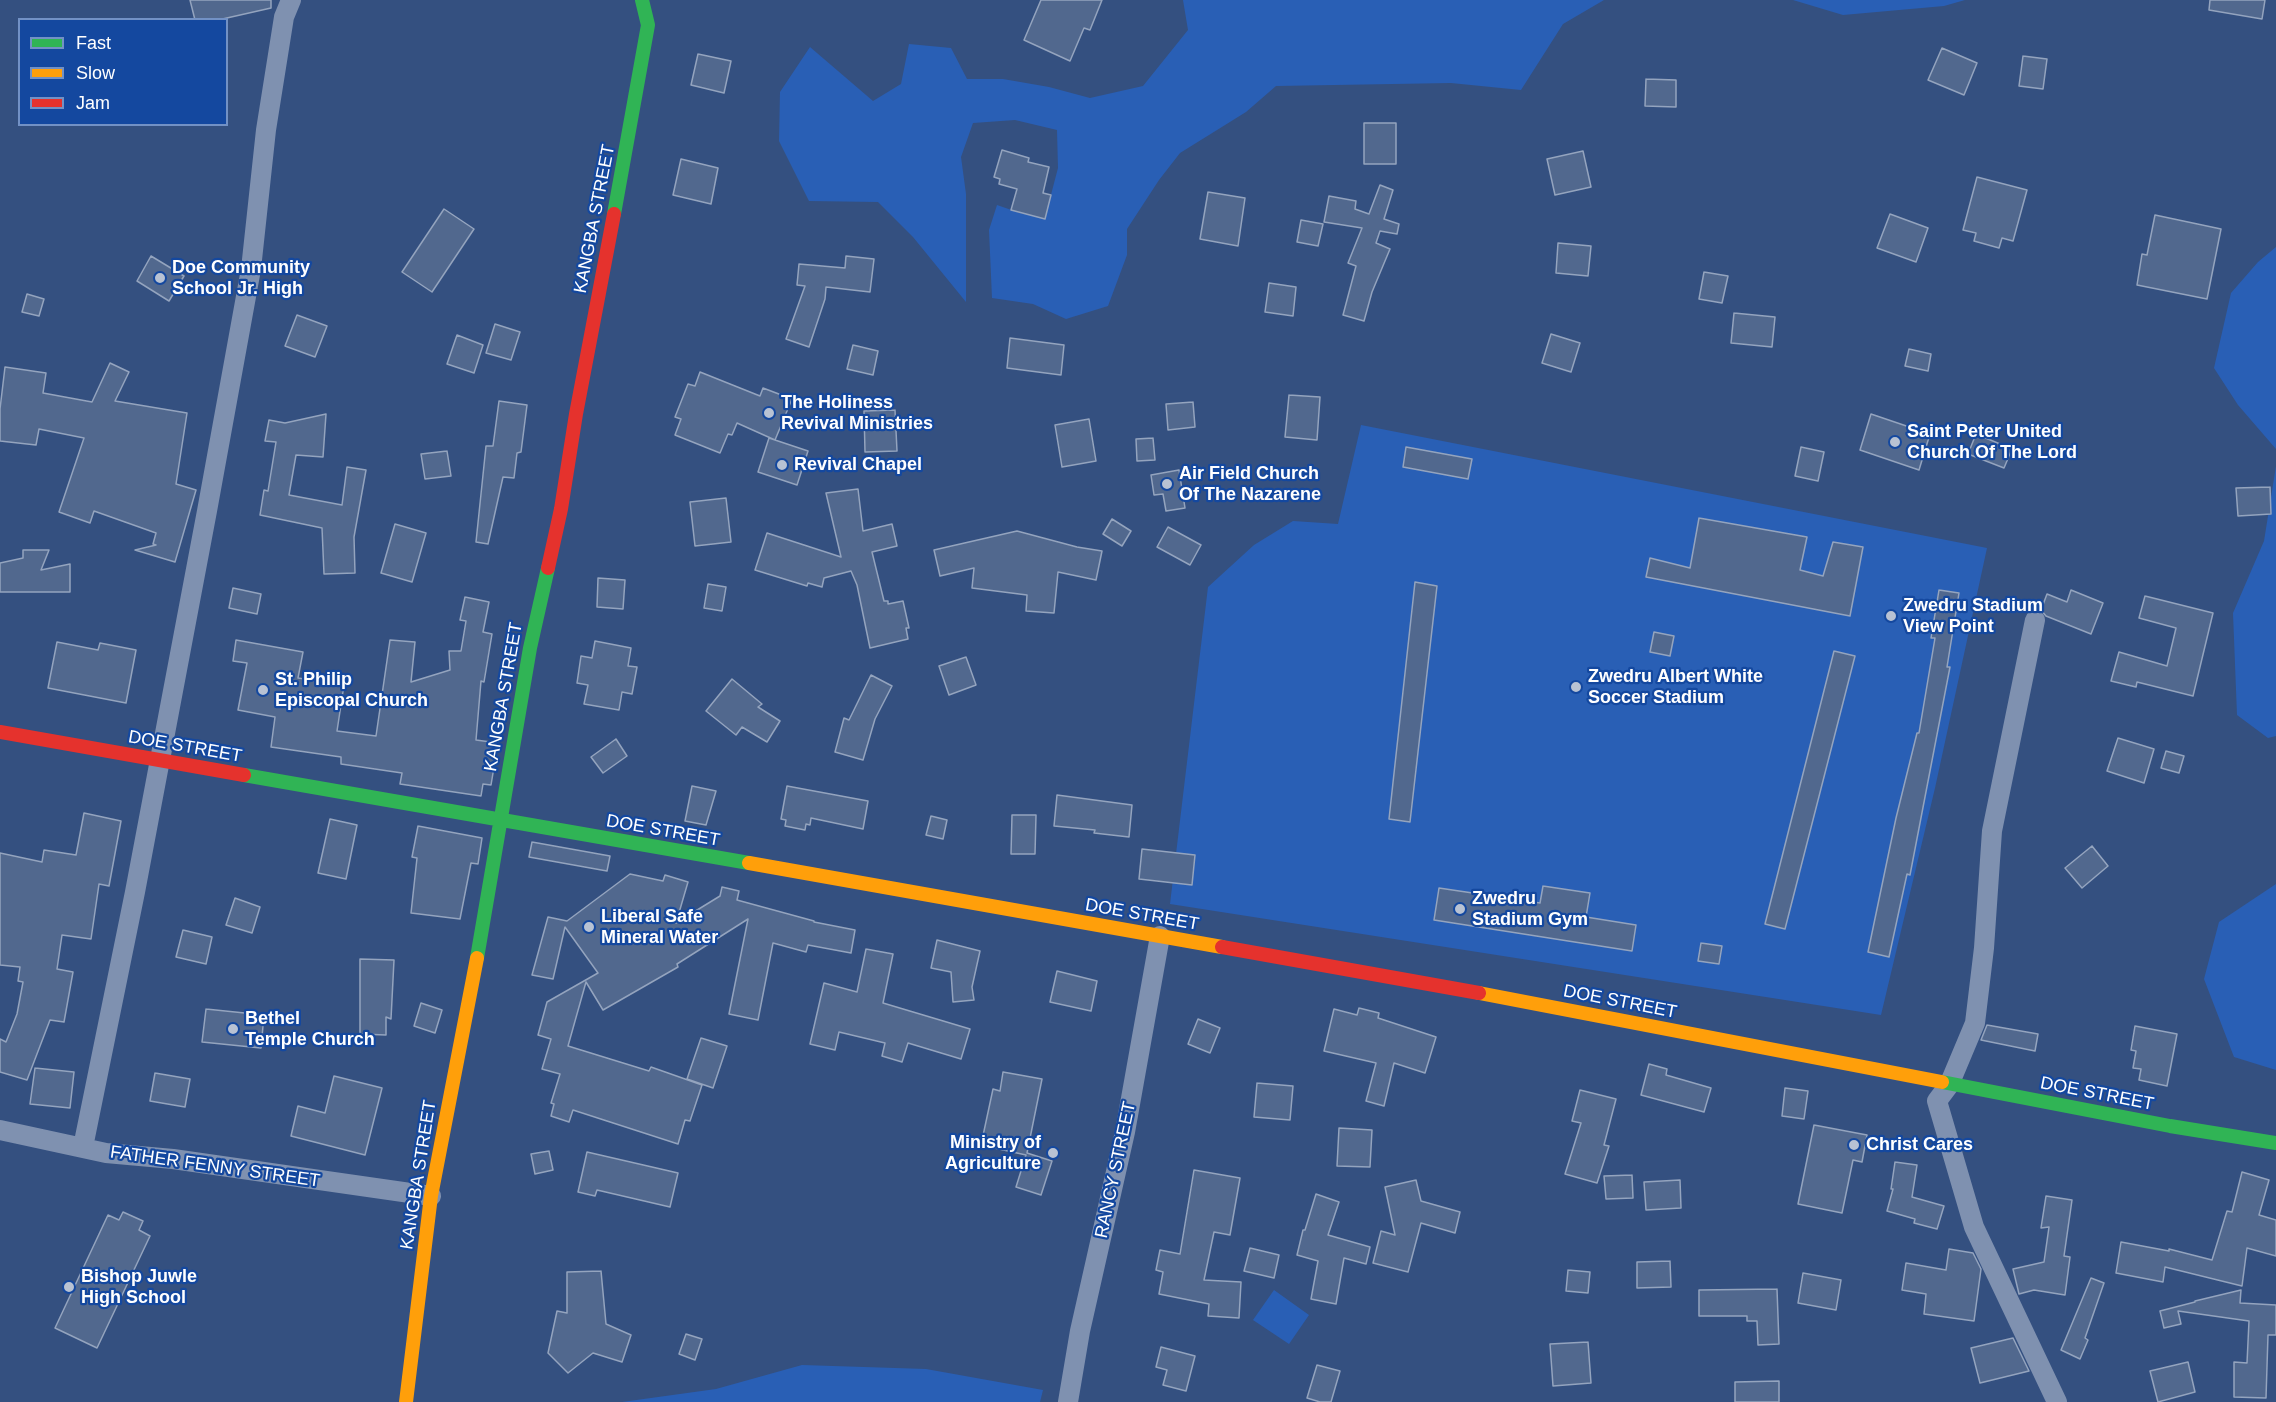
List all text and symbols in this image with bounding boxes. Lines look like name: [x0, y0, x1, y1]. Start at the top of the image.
legend: [18, 18, 228, 126]
text: Fast: [76, 33, 111, 53]
text: Slow: [76, 63, 115, 83]
text: Jam: [76, 93, 110, 113]
street label: KANGBA STREET: [570, 143, 620, 295]
place label: Doe Community School Jr. High: [172, 257, 310, 300]
marker: Doe Community School Jr. High: [153, 271, 167, 285]
place label: The Holiness Revival Ministries: [781, 392, 933, 434]
marker: The Holiness Revival Ministries: [762, 406, 776, 420]
place label: Saint Peter United Church Of The Lord: [1907, 421, 2077, 464]
marker: Saint Peter United Church Of The Lord: [1888, 435, 1902, 449]
place label: Revival Chapel: [794, 454, 922, 476]
marker: Revival Chapel: [775, 458, 789, 472]
place label: Air Field Church Of The Nazarene: [1179, 463, 1321, 506]
marker: Air Field Church Of The Nazarene: [1160, 477, 1174, 491]
place label: Zwedru Stadium View Point: [1903, 595, 2043, 638]
marker: Zwedru Stadium View Point: [1884, 609, 1898, 623]
street label: KANGBA STREET: [480, 621, 528, 773]
place label: Zwedru Albert White Soccer Stadium: [1588, 666, 1763, 708]
place label: St. Philip Episcopal Church: [275, 669, 428, 712]
marker: Zwedru Albert White Soccer Stadium: [1569, 680, 1583, 694]
marker: St. Philip Episcopal Church: [256, 683, 270, 697]
street label: DOE STREET: [126, 726, 244, 768]
street label: DOE STREET: [604, 810, 722, 852]
place label: Zwedru Stadium Gym: [1472, 888, 1588, 930]
street label: DOE STREET: [1083, 894, 1201, 936]
marker: Zwedru Stadium Gym: [1453, 902, 1467, 916]
place label: Liberal Safe Mineral Water: [601, 906, 718, 948]
marker: Liberal Safe Mineral Water: [582, 920, 596, 934]
street label: DOE STREET: [1561, 980, 1679, 1024]
place label: Bethel Temple Church: [245, 1008, 375, 1050]
marker: Bethel Temple Church: [226, 1022, 240, 1036]
street label: DOE STREET: [2038, 1072, 2156, 1116]
street label: KANGBA STREET: [397, 1099, 441, 1251]
street label: RANCY STREET: [1091, 1100, 1141, 1240]
place label: Ministry of Agriculture: [945, 1132, 1041, 1174]
place label: Christ Cares: [1866, 1134, 1973, 1156]
marker: Christ Cares: [1847, 1138, 1861, 1152]
street label: FATHER FENNY STREET: [109, 1142, 321, 1192]
marker: Ministry of Agriculture: [1046, 1146, 1060, 1160]
place label: Bishop Juwle High School: [81, 1266, 197, 1308]
marker: Bishop Juwle High School: [62, 1280, 76, 1294]

